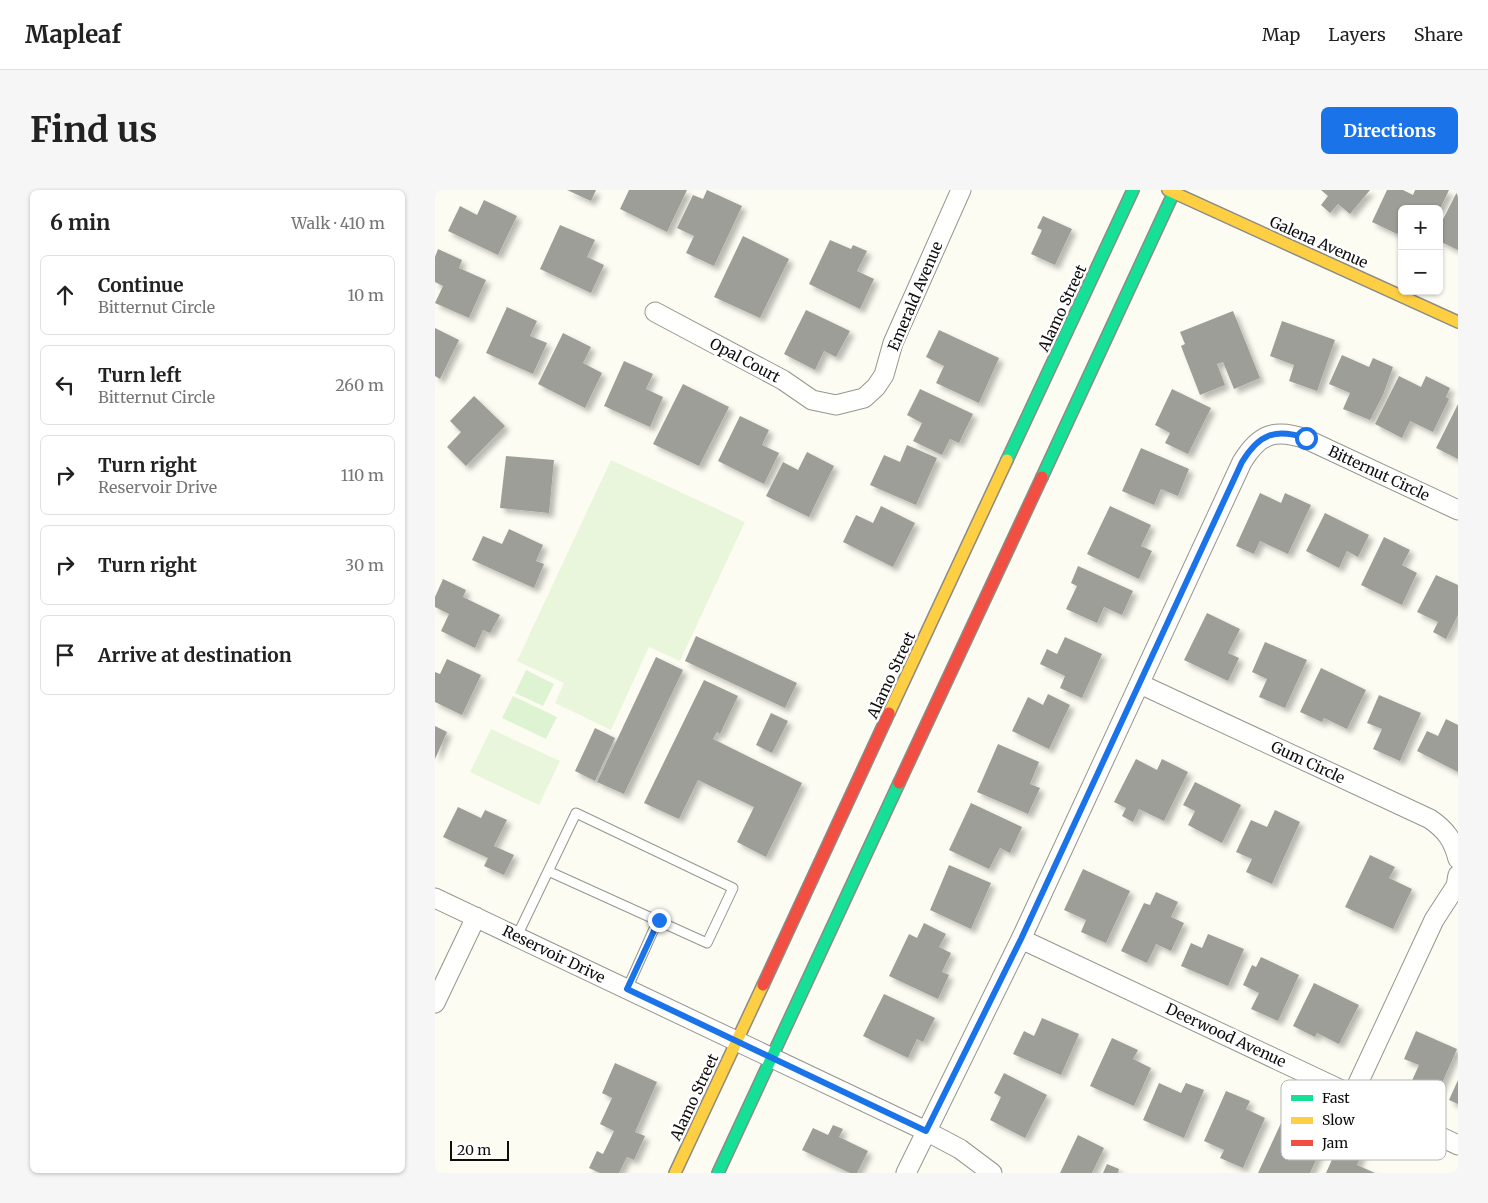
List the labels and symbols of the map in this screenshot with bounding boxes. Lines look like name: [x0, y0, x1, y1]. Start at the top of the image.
street label: Galena Avenue: [1267, 212, 1371, 272]
street label: Emerald Avenue: [883, 238, 947, 353]
street label: Alamo Street: [1033, 261, 1090, 355]
street label: Opal Court: [707, 334, 784, 387]
route start: [1295, 427, 1318, 450]
street label: Bitternut Circle: [1325, 441, 1433, 505]
street label: Alamo Street: [862, 628, 919, 722]
street label: Gum Circle: [1268, 737, 1348, 787]
route end: [648, 909, 671, 932]
street label: Reservoir Drive: [500, 921, 609, 987]
street label: Deerwood Avenue: [1163, 999, 1289, 1071]
street label: Alamo Street: [665, 1050, 722, 1144]
legend: [1281, 1080, 1446, 1160]
text: Fast: [1322, 1089, 1350, 1107]
text: Slow: [1322, 1111, 1355, 1129]
text: Jam: [1321, 1134, 1348, 1152]
scale bar: [450, 1138, 509, 1161]

